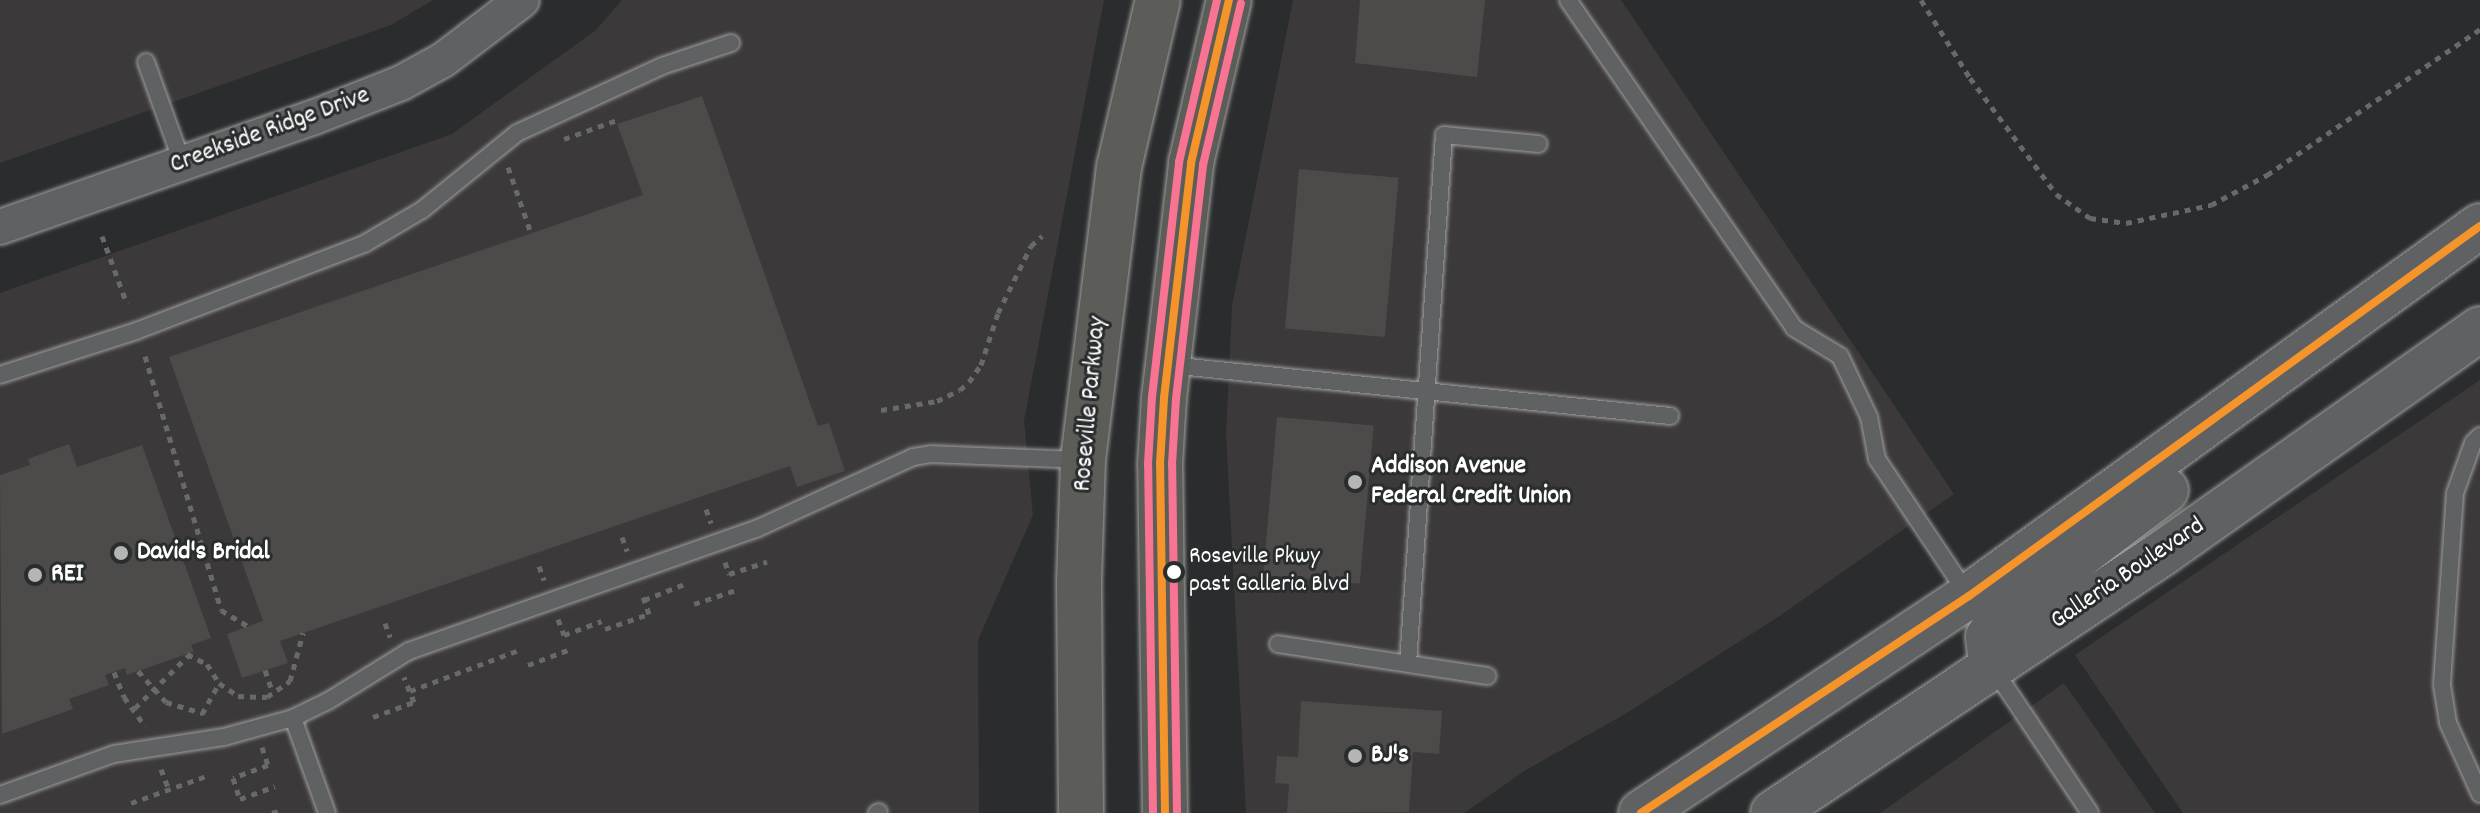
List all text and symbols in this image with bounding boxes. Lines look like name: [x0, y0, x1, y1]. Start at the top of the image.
street label: Creekside Ridge Drive: [166, 80, 374, 182]
street label: Roseville Parkway: [1068, 315, 1114, 493]
place label: Addison Avenue Federal Credit Union: [1371, 451, 1571, 512]
marker: Addison Avenue Federal Credit Union: [1346, 473, 1364, 491]
street label: Galleria Boulevard: [2045, 511, 2211, 637]
place label: David's Bridal: [137, 537, 270, 569]
marker: David's Bridal: [112, 544, 130, 562]
place label: Roseville Pkwy past Galleria Blvd: [1189, 544, 1350, 600]
place label: REI: [51, 559, 84, 591]
marker: Roseville Pkwy past Galleria Blvd: [1166, 564, 1182, 580]
marker: REI: [26, 566, 44, 584]
place label: BJ's: [1371, 740, 1409, 772]
marker: BJ's: [1346, 747, 1364, 765]

